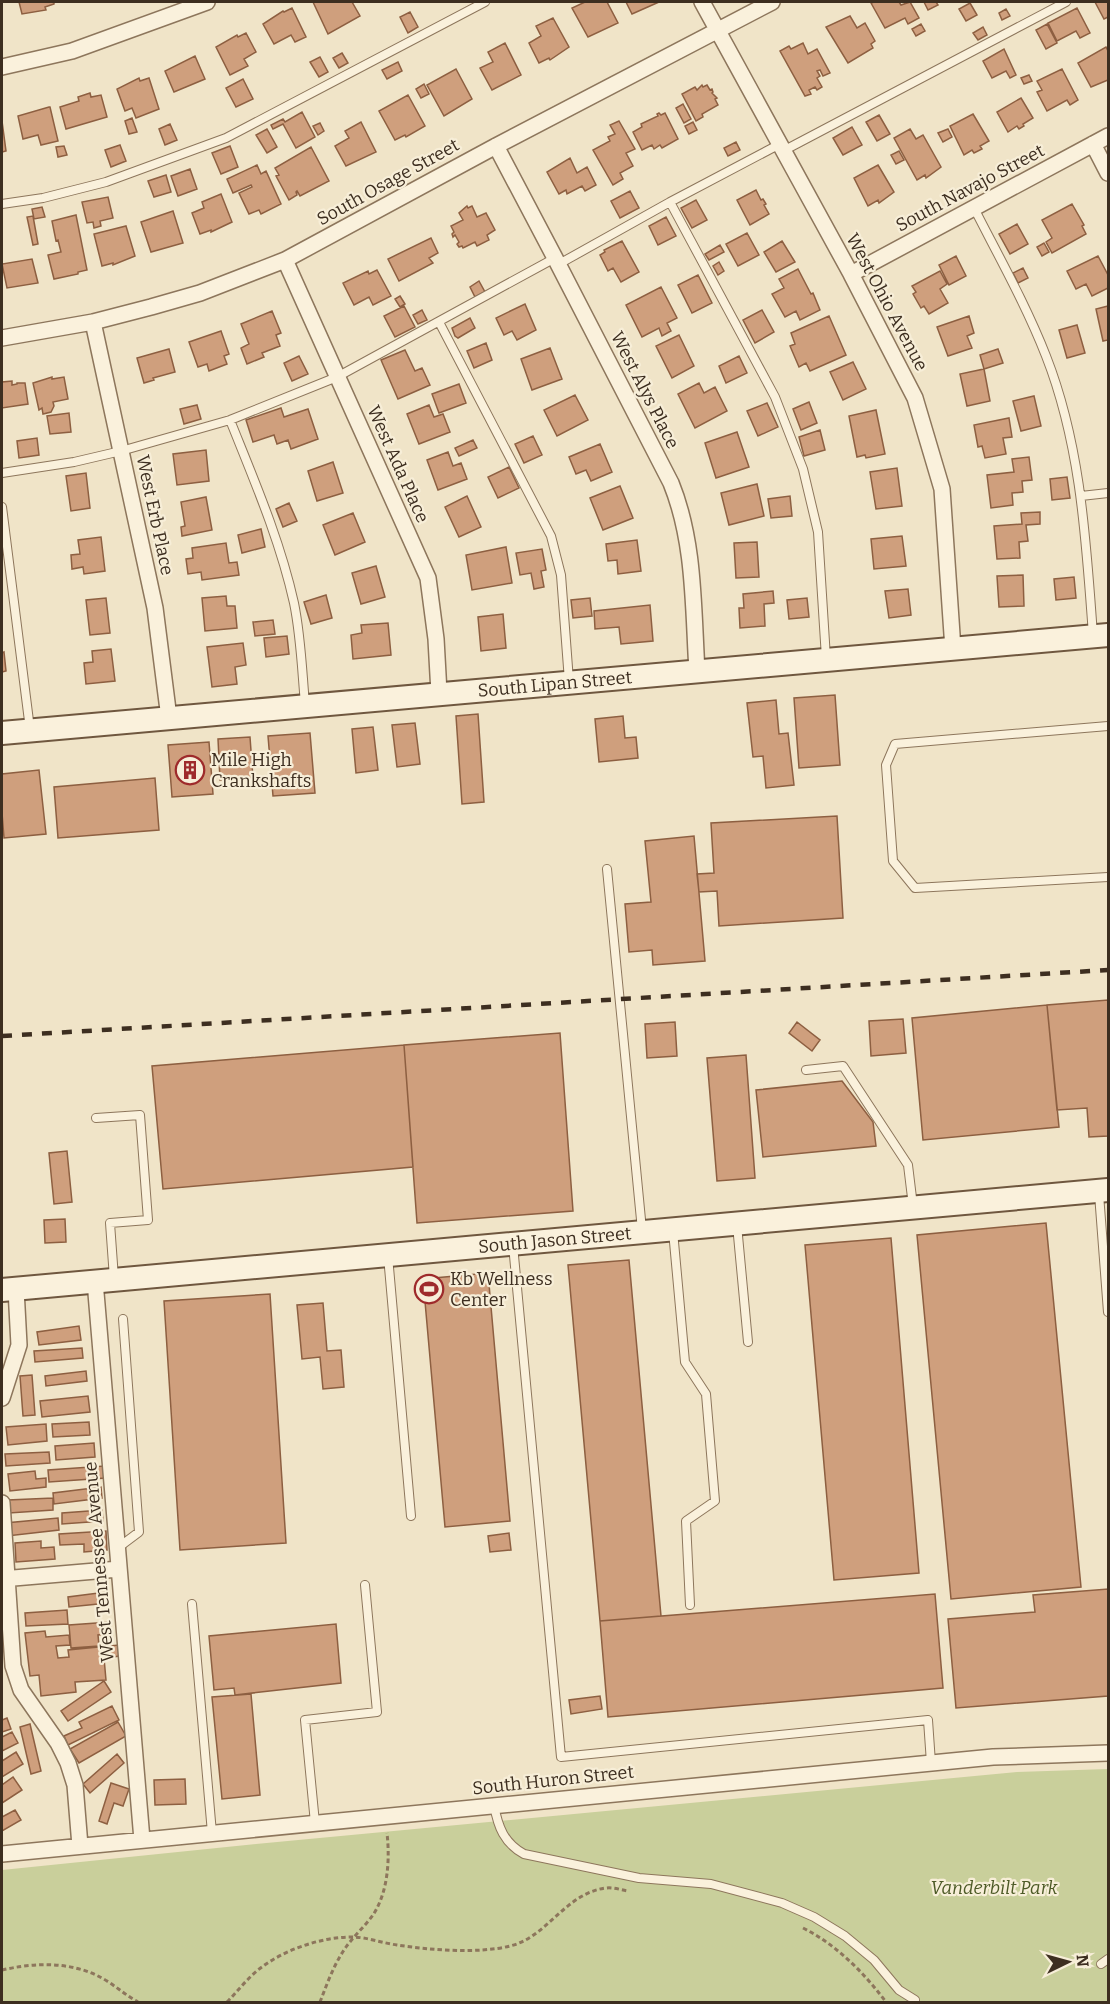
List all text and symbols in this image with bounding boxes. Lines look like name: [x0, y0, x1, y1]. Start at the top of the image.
street label: South Osage Street: [313, 134, 463, 230]
street label: South Navajo Street: [892, 139, 1049, 236]
street label: West Ohio Avenue: [841, 229, 933, 375]
street label: West Alys Place: [606, 328, 684, 452]
street label: West Ada Place: [362, 402, 434, 526]
street label: West Erb Place: [132, 453, 178, 577]
street label: South Lipan Street: [477, 666, 633, 702]
place label: Mile High Crankshafts: [211, 749, 311, 792]
building icon: Mile High Crankshafts: [174, 754, 206, 786]
street label: South Jason Street: [477, 1222, 633, 1258]
place label: Kb Wellness Center: [450, 1268, 553, 1311]
sports icon: Kb Wellness Center: [413, 1273, 445, 1305]
street label: West Tennessee Avenue: [79, 1461, 119, 1663]
street label: South Huron Street: [471, 1761, 635, 1799]
park label: Vanderbilt Park: [930, 1877, 1058, 1899]
north arrow: [1038, 1932, 1098, 1992]
text: N: [1072, 1954, 1092, 1968]

